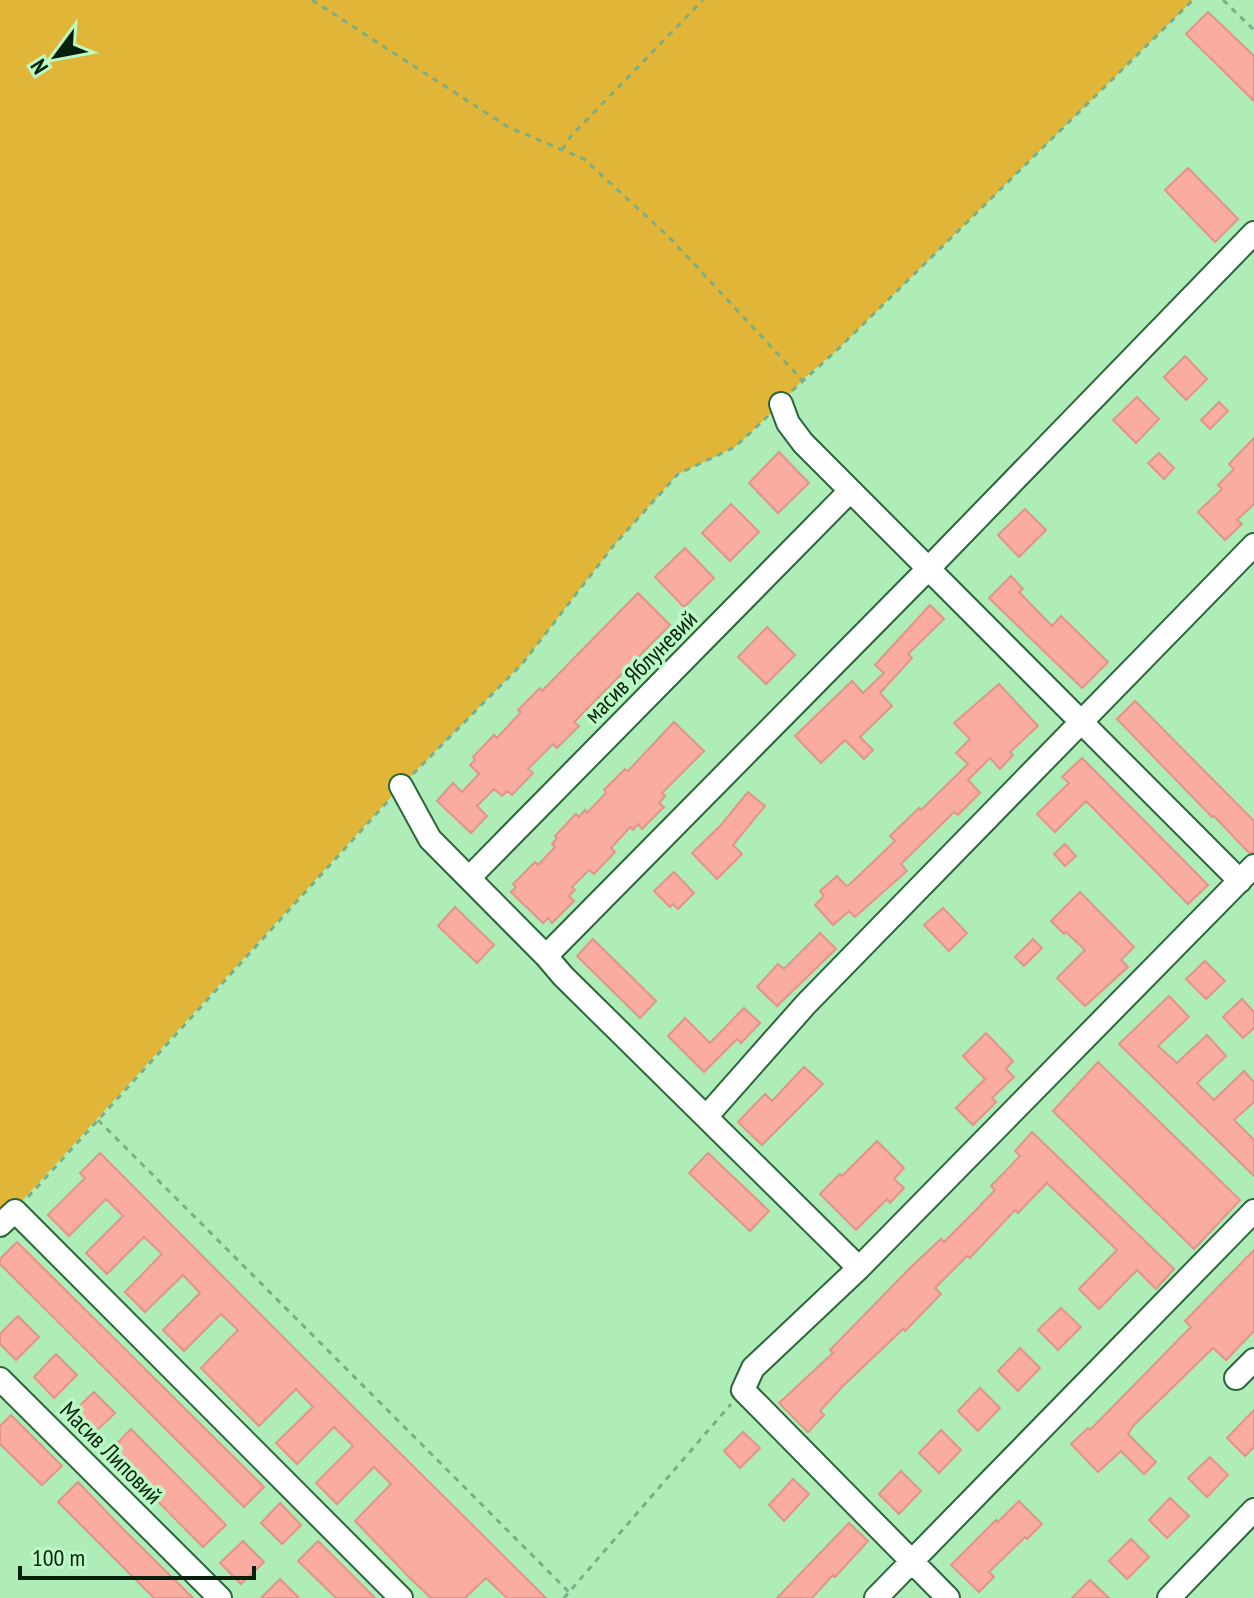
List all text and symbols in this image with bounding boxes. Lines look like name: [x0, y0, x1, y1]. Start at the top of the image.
north arrow: [16, 16, 96, 96]
text: N: [24, 54, 54, 79]
street label: масив Яблуневий: [578, 604, 704, 730]
street label: Масив Липовий: [53, 1395, 169, 1511]
scale bar: [20, 1530, 254, 1580]
text: 100 m: [32, 1542, 85, 1573]

